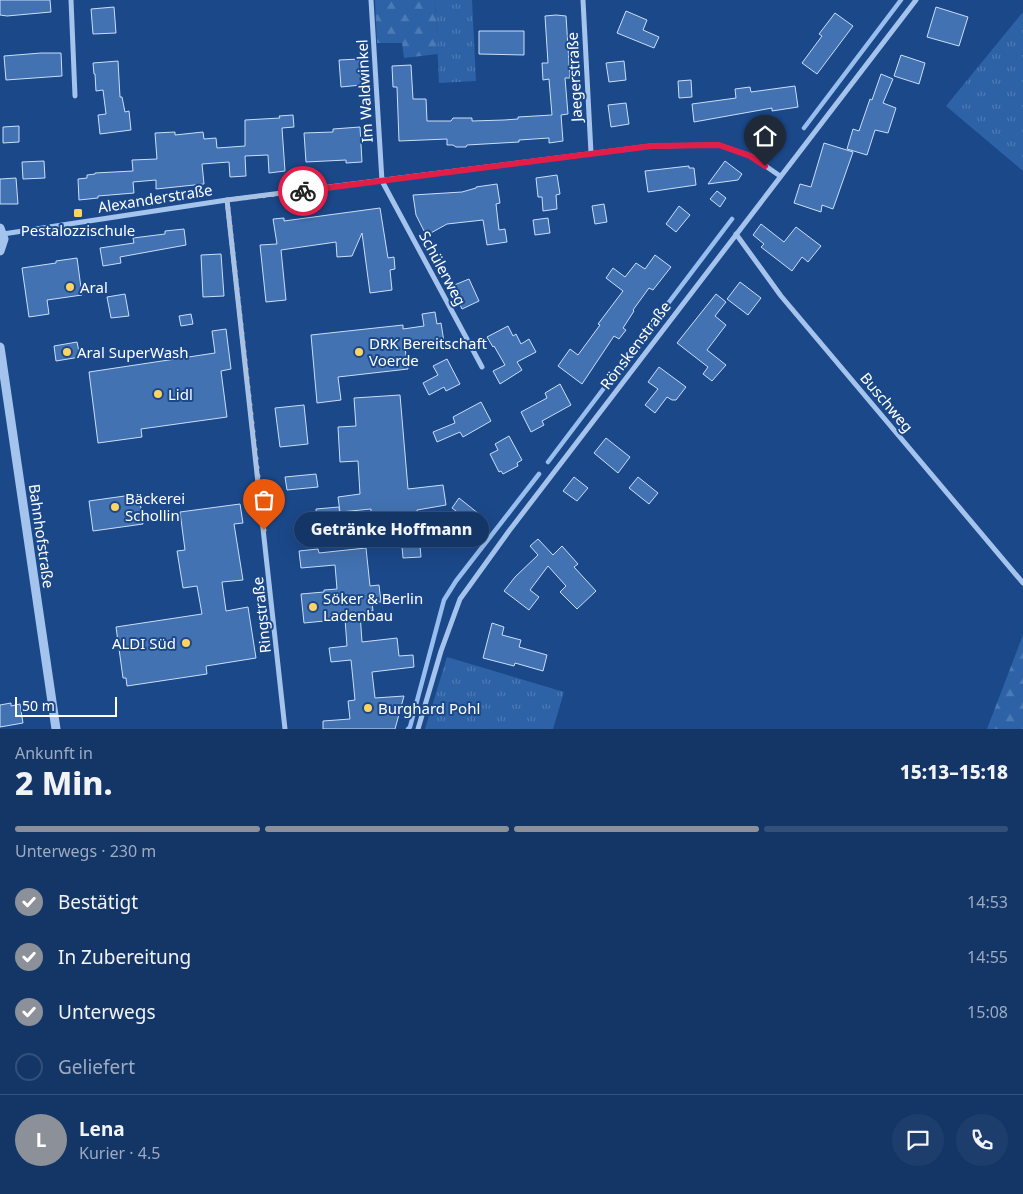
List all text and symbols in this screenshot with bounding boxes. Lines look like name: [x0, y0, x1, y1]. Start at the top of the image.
street label: Jaegerstraße: [562, 32, 586, 124]
street label: Im Waldwinkel: [351, 39, 377, 143]
pin: [744, 115, 786, 166]
icon: home: [751, 122, 779, 150]
courier: [278, 166, 328, 216]
icon: bike: [289, 177, 317, 205]
street label: Alexanderstraße: [96, 179, 214, 217]
marker: Pestalozzischule: [72, 207, 84, 219]
place label: Pestalozzischule: [21, 220, 135, 240]
street label: Schülerweg: [415, 227, 471, 309]
place label: Aral: [80, 277, 108, 297]
marker: Aral: [64, 281, 76, 293]
street label: Rönskenstraße: [595, 297, 675, 393]
place label: DRK Bereitschaft Voerde: [369, 333, 488, 370]
place label: Aral SuperWash: [77, 342, 189, 362]
marker: Aral SuperWash: [61, 346, 73, 358]
marker: DRK Bereitschaft Voerde: [353, 346, 365, 358]
street label: Buschweg: [856, 368, 918, 436]
place label: Lidl: [168, 384, 193, 404]
marker: Lidl: [152, 388, 164, 400]
pin: [243, 479, 285, 530]
street label: Bahnhofstraße: [25, 483, 59, 589]
icon: bag: [250, 486, 278, 514]
place label: Bäckerei Schollin: [125, 488, 185, 525]
marker: Bäckerei Schollin: [109, 501, 121, 513]
callout: Getränke Hoffmann: [294, 512, 489, 548]
text: Getränke Hoffmann: [311, 518, 472, 540]
street label: Ringstraße: [247, 576, 275, 654]
place label: Söker & Berlin Ladenbau: [323, 588, 423, 625]
marker: Söker & Berlin Ladenbau: [307, 601, 319, 613]
place label: ALDI Süd: [112, 633, 176, 653]
marker: ALDI Süd: [180, 637, 192, 649]
scale bar: [15, 694, 118, 717]
text: 50 m: [22, 696, 55, 715]
place label: Burghard Pohl: [378, 698, 480, 718]
marker: Burghard Pohl: [362, 702, 374, 714]
text: Ankunft in: [15, 742, 93, 764]
text: 15:13–15:18: [900, 759, 1008, 785]
text: 2 Min.: [15, 761, 113, 804]
text: Unterwegs · 230 m: [15, 840, 156, 862]
icon: check: [15, 888, 43, 916]
text: Bestätigt: [58, 889, 138, 915]
text: 14:53: [967, 891, 1008, 913]
icon: check: [15, 943, 43, 971]
text: In Zubereitung: [58, 944, 191, 970]
text: 14:55: [967, 946, 1008, 968]
icon: check: [15, 998, 43, 1026]
text: Unterwegs: [58, 999, 156, 1025]
text: 15:08: [967, 1001, 1008, 1023]
text: Geliefert: [58, 1054, 135, 1080]
button: chat: [892, 1114, 944, 1166]
button: phone: [956, 1114, 1008, 1166]
text: Lena: [79, 1116, 125, 1142]
text: L: [36, 1127, 46, 1153]
text: Kurier · 4.5: [79, 1142, 160, 1164]

